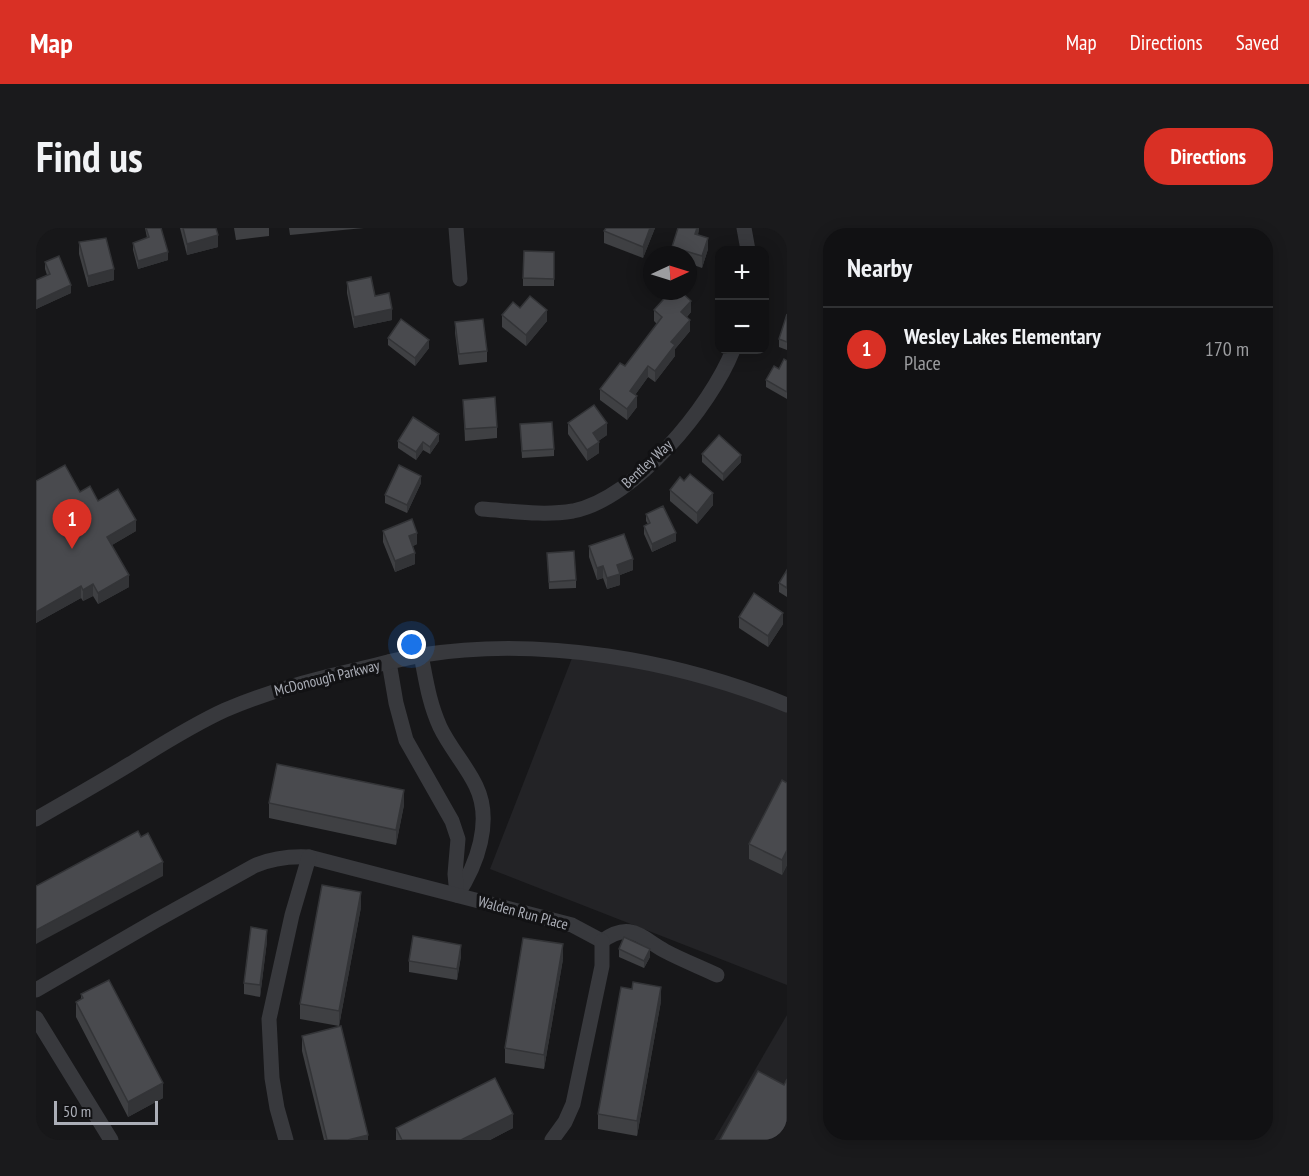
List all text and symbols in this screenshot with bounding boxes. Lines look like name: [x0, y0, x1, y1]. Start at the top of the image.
text: Map: [30, 24, 73, 61]
text: Map: [1066, 29, 1097, 56]
text: Directions: [1130, 29, 1203, 56]
text: Saved: [1236, 29, 1279, 56]
button: Directions: [1144, 128, 1273, 185]
text: Find us: [36, 129, 143, 184]
north arrow: [643, 246, 697, 300]
map controls: [715, 246, 769, 354]
button: +: [715, 246, 769, 300]
text: Nearby: [847, 251, 912, 284]
button: −: [715, 300, 769, 354]
text: Wesley Lakes Elementary: [904, 322, 1101, 350]
text: 1: [862, 336, 871, 362]
text: 170 m: [1205, 336, 1249, 362]
text: Place: [904, 350, 941, 376]
street label: Bentley Way: [617, 435, 676, 492]
pin: 1: [52, 500, 92, 549]
your location: [397, 630, 426, 659]
street label: McDonough Parkway: [272, 655, 382, 700]
street label: Walden Run Place: [476, 891, 570, 934]
scale bar: [54, 1098, 158, 1126]
text: 50 m: [63, 1101, 91, 1121]

